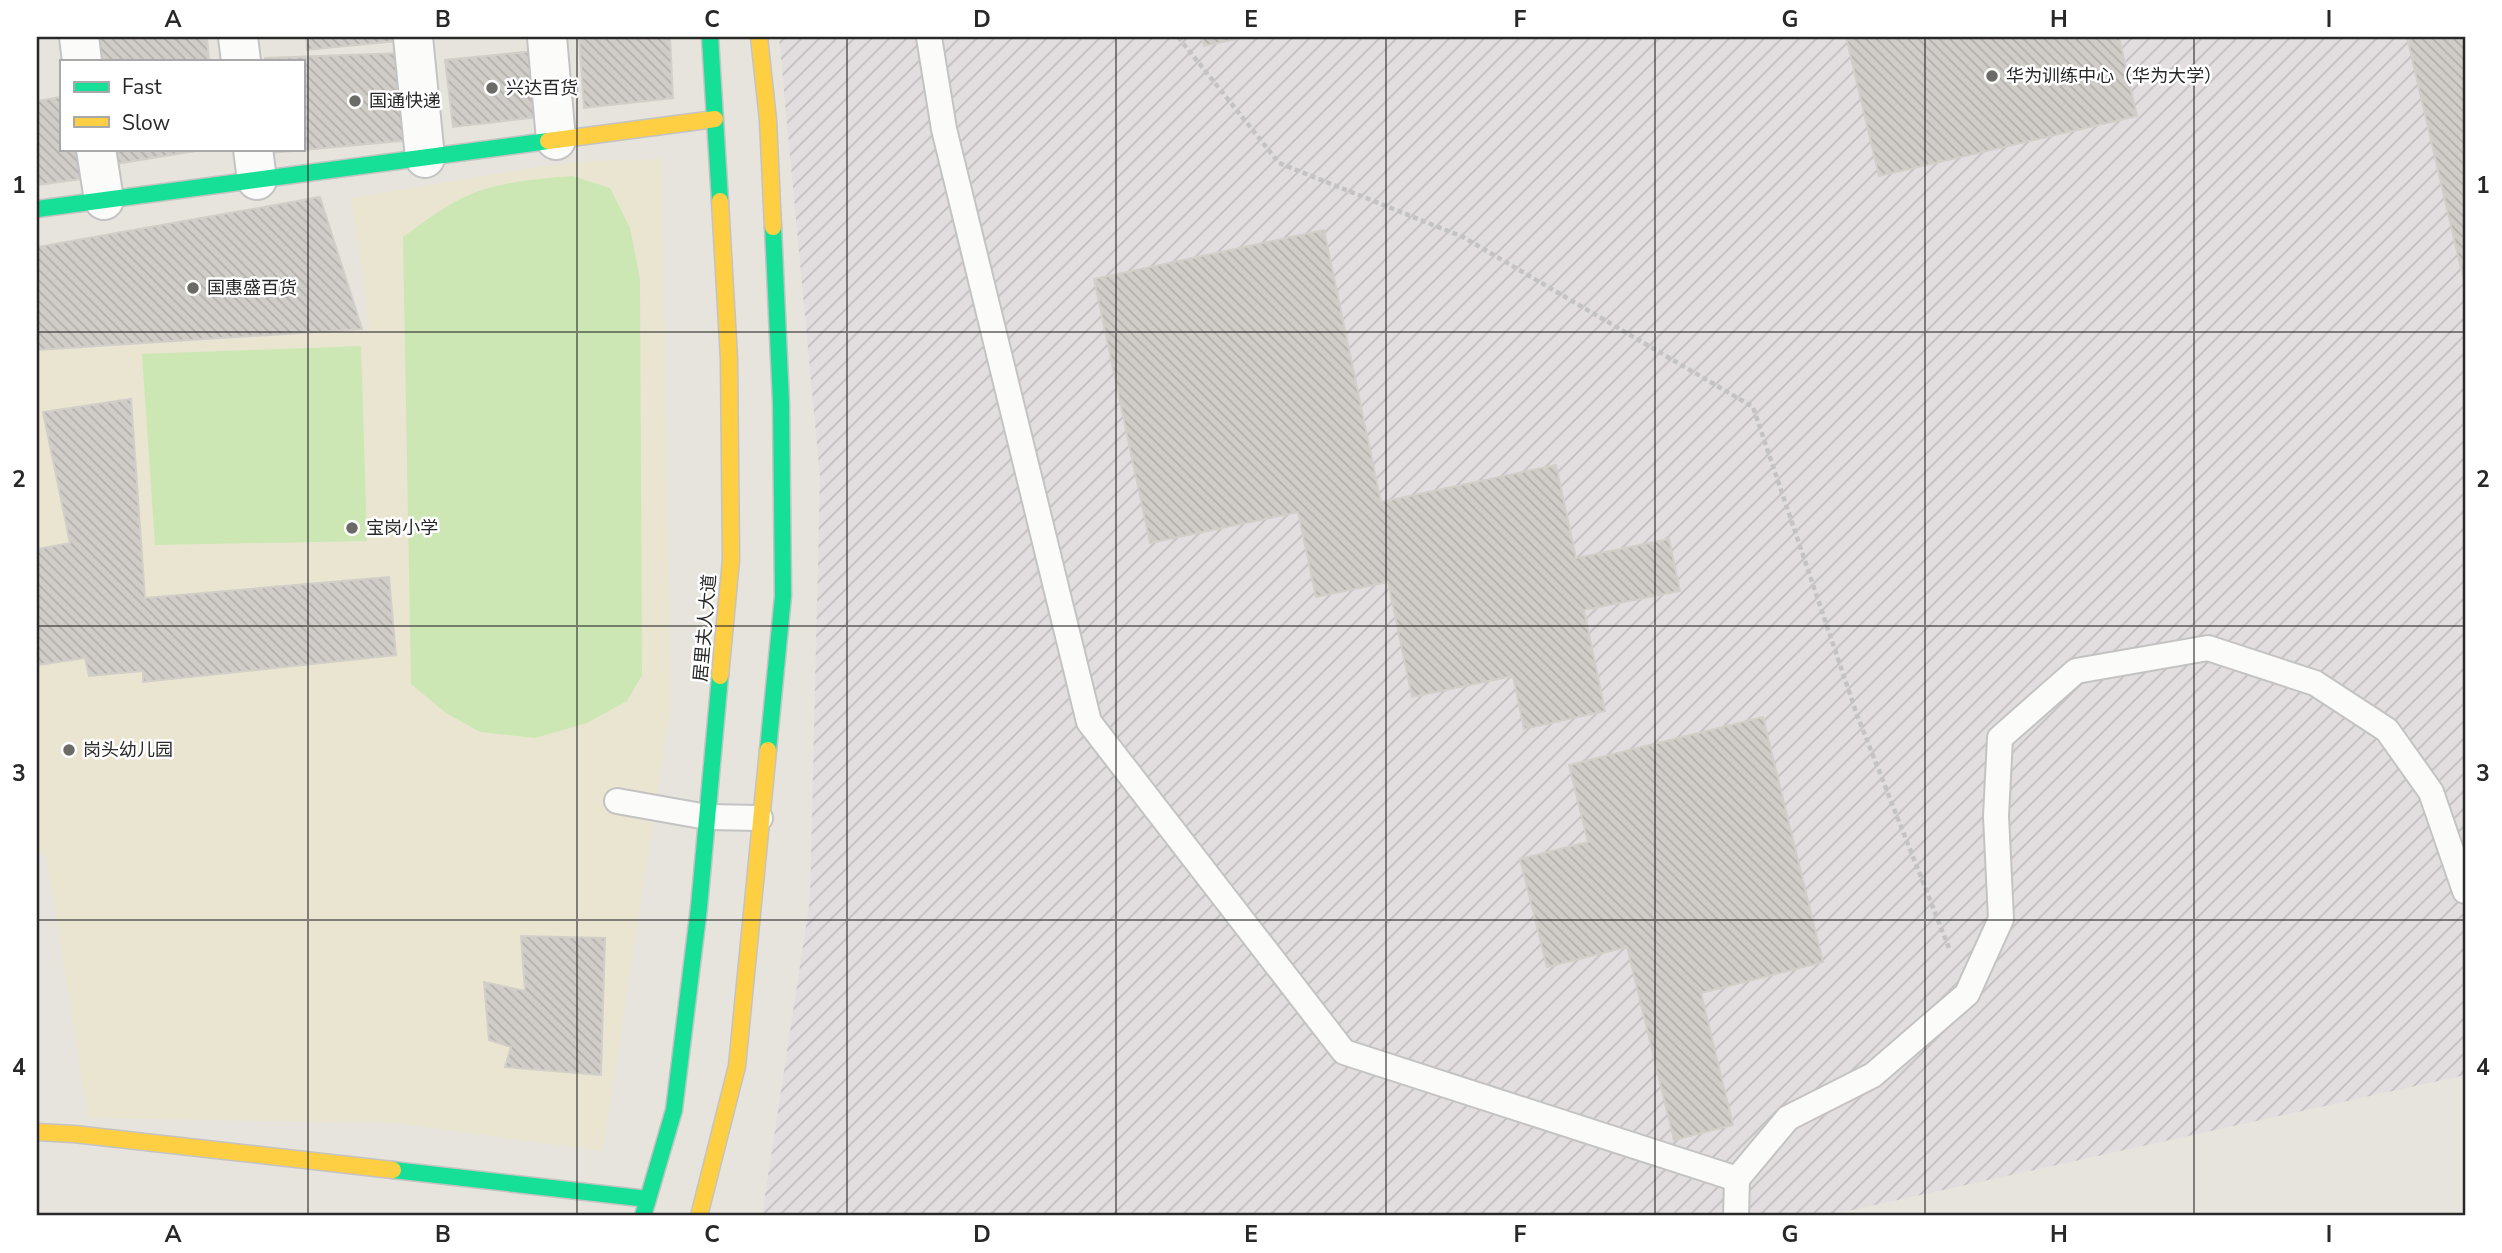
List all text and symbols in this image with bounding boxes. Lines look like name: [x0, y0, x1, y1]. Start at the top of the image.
text: A: [164, 4, 182, 35]
text: B: [435, 4, 451, 35]
text: C: [704, 4, 720, 35]
text: D: [973, 4, 991, 35]
text: E: [1244, 4, 1258, 35]
text: F: [1514, 4, 1527, 35]
text: G: [1782, 4, 1798, 35]
text: H: [2050, 4, 2068, 35]
text: I: [2326, 4, 2332, 35]
legend: [60, 60, 304, 150]
place label: 华为训练中心（华为大学）: [2006, 64, 2222, 88]
marker: 华为训练中心（华为大学）: [1984, 68, 2000, 84]
text: Fast: [122, 73, 162, 101]
place label: 兴达百货: [506, 76, 578, 100]
marker: 兴达百货: [484, 80, 500, 96]
place label: 国通快递: [369, 89, 441, 113]
marker: 国通快递: [347, 93, 363, 109]
text: Slow: [122, 109, 171, 137]
text: 1: [12, 170, 26, 201]
text: 1: [2476, 170, 2490, 201]
place label: 国惠盛百货: [207, 276, 297, 300]
marker: 国惠盛百货: [185, 280, 201, 296]
text: 2: [12, 464, 26, 495]
text: 2: [2476, 464, 2490, 495]
place label: 宝岗小学: [366, 516, 438, 540]
marker: 宝岗小学: [344, 520, 360, 536]
street label: 居里夫人大道: [688, 573, 722, 683]
place label: 岗头幼儿园: [83, 738, 173, 762]
marker: 岗头幼儿园: [61, 742, 77, 758]
text: 3: [12, 758, 26, 789]
text: 3: [2476, 758, 2490, 789]
text: 4: [12, 1052, 26, 1083]
text: 4: [2476, 1052, 2490, 1083]
text: A: [164, 1219, 182, 1250]
text: B: [435, 1219, 451, 1250]
text: C: [704, 1219, 720, 1250]
text: D: [973, 1219, 991, 1250]
text: E: [1244, 1219, 1258, 1250]
text: F: [1514, 1219, 1527, 1250]
text: G: [1782, 1219, 1798, 1250]
text: H: [2050, 1219, 2068, 1250]
text: I: [2326, 1219, 2332, 1250]

